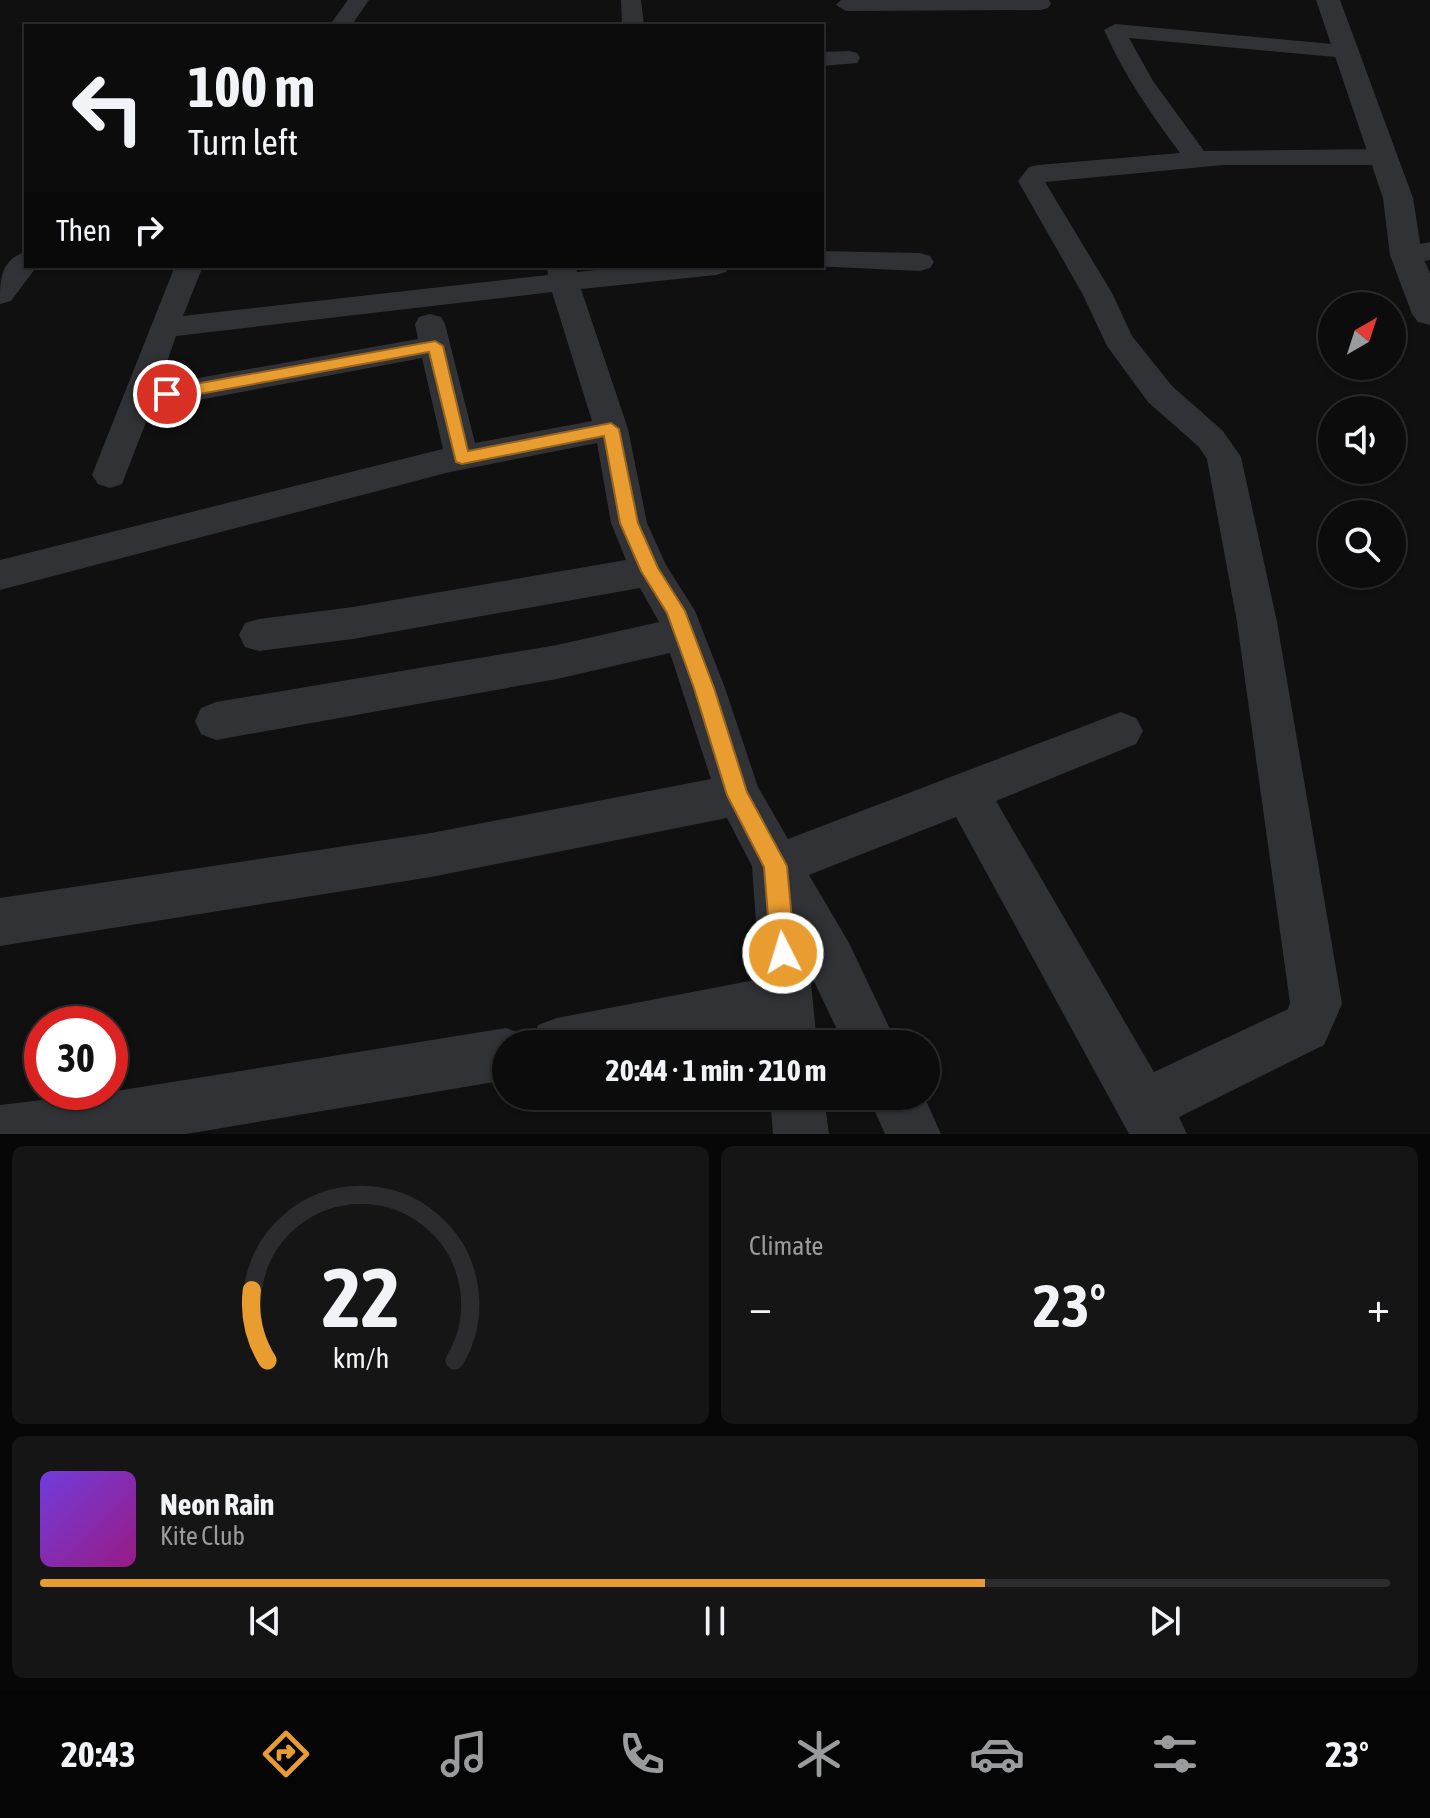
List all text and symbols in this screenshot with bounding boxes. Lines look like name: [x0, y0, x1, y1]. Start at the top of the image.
text: 100 m: [188, 55, 315, 119]
icon: left: [56, 56, 160, 160]
text: Turn left: [188, 121, 298, 163]
icon: right: [127, 208, 171, 252]
text: Then: [56, 213, 111, 247]
north arrow: [1318, 292, 1406, 380]
map controls: [1318, 292, 1406, 588]
pin: [133, 360, 201, 428]
icon: arrive: [145, 372, 189, 416]
button: sound: [1318, 396, 1406, 484]
button: search: [1318, 500, 1406, 588]
position arrow: [741, 911, 825, 995]
speed limit sign: 30: [24, 1006, 128, 1110]
text: 20:44 · 1 min · 210 m: [606, 1053, 826, 1087]
text: Climate: [749, 1231, 823, 1261]
text: 22: [321, 1249, 400, 1345]
text: 23°: [1033, 1271, 1106, 1340]
text: −: [749, 1281, 772, 1331]
text: +: [1367, 1281, 1390, 1331]
text: km/h: [332, 1341, 389, 1374]
text: Neon Rain: [160, 1487, 274, 1521]
text: Kite Club: [160, 1521, 245, 1551]
icon: previous: [243, 1599, 287, 1643]
icon: pause: [693, 1599, 737, 1643]
icon: next: [1143, 1599, 1187, 1643]
icon: directions: [258, 1726, 314, 1782]
icon: music: [436, 1726, 492, 1782]
icon: phone: [614, 1726, 670, 1782]
icon: climate: [791, 1726, 847, 1782]
icon: car: [969, 1726, 1025, 1782]
icon: filters: [1147, 1726, 1203, 1782]
text: 20:43: [61, 1733, 136, 1775]
text: 23°: [1325, 1733, 1369, 1775]

